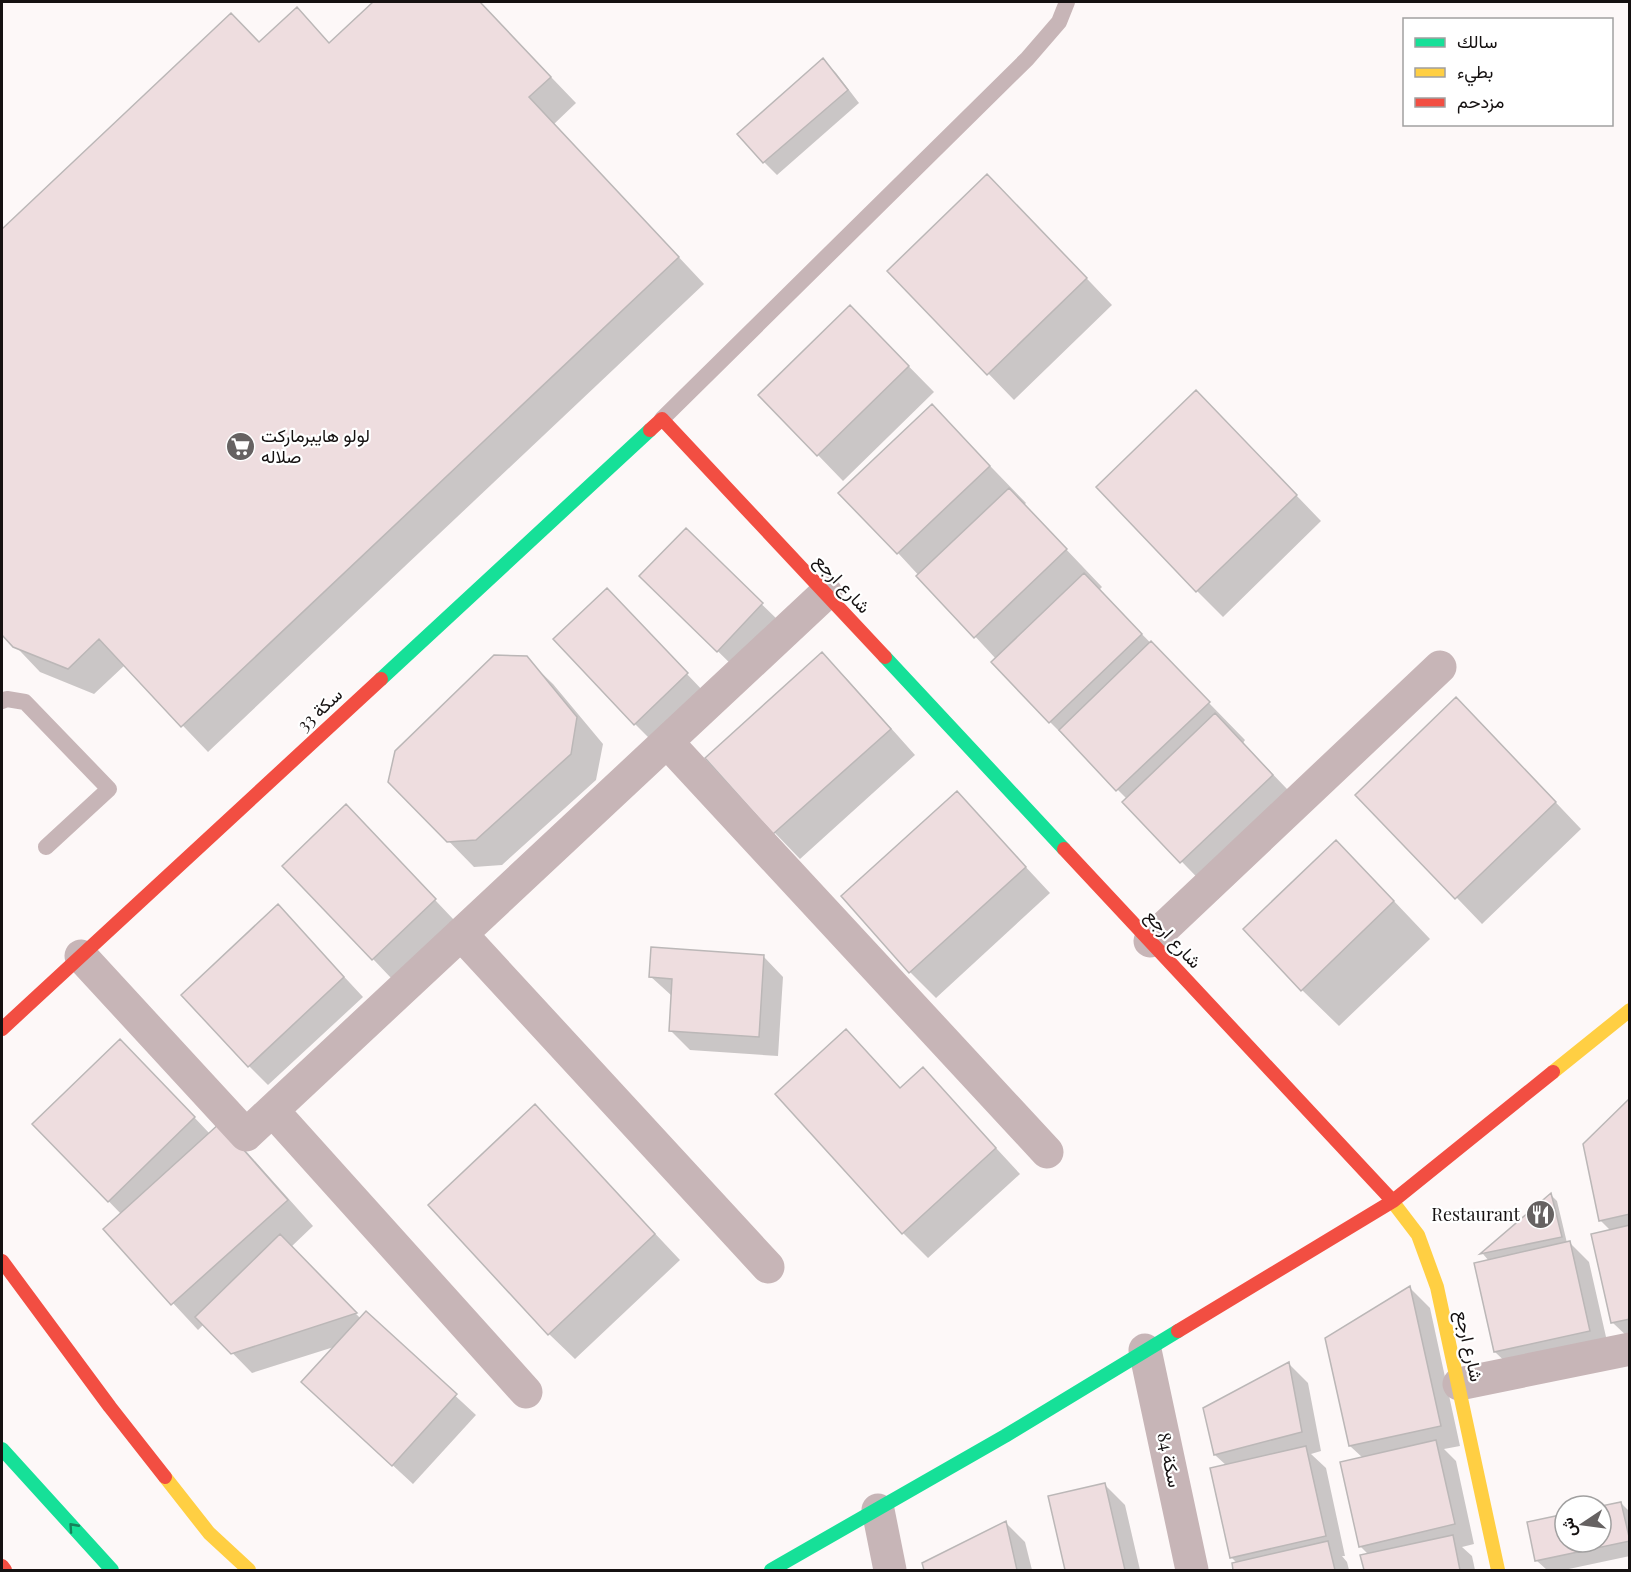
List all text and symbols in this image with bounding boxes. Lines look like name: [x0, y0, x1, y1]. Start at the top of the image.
legend: [1403, 18, 1613, 126]
text: سالك: [1457, 29, 1497, 53]
text: بطيء: [1457, 59, 1493, 87]
text: مزدحم: [1457, 89, 1504, 114]
place label: لولو هايبرماركت صلاله: [261, 423, 370, 468]
supermarket icon: لولو هايبرماركت صلاله: [224, 430, 256, 462]
street label: شارع ارجع: [809, 549, 876, 619]
street label: سكة 33: [292, 682, 347, 736]
street label: شارع ارجع: [1140, 904, 1207, 974]
restaurant icon: Restaurant: [1525, 1199, 1557, 1231]
place label: Restaurant: [1431, 1202, 1521, 1226]
street label: شارع ارجع: [1450, 1308, 1489, 1384]
street label: سكة 84: [1152, 1430, 1187, 1489]
north arrow: [1553, 1494, 1613, 1554]
text: ش: [1556, 1516, 1580, 1539]
one-way arrow: [69, 1523, 80, 1534]

